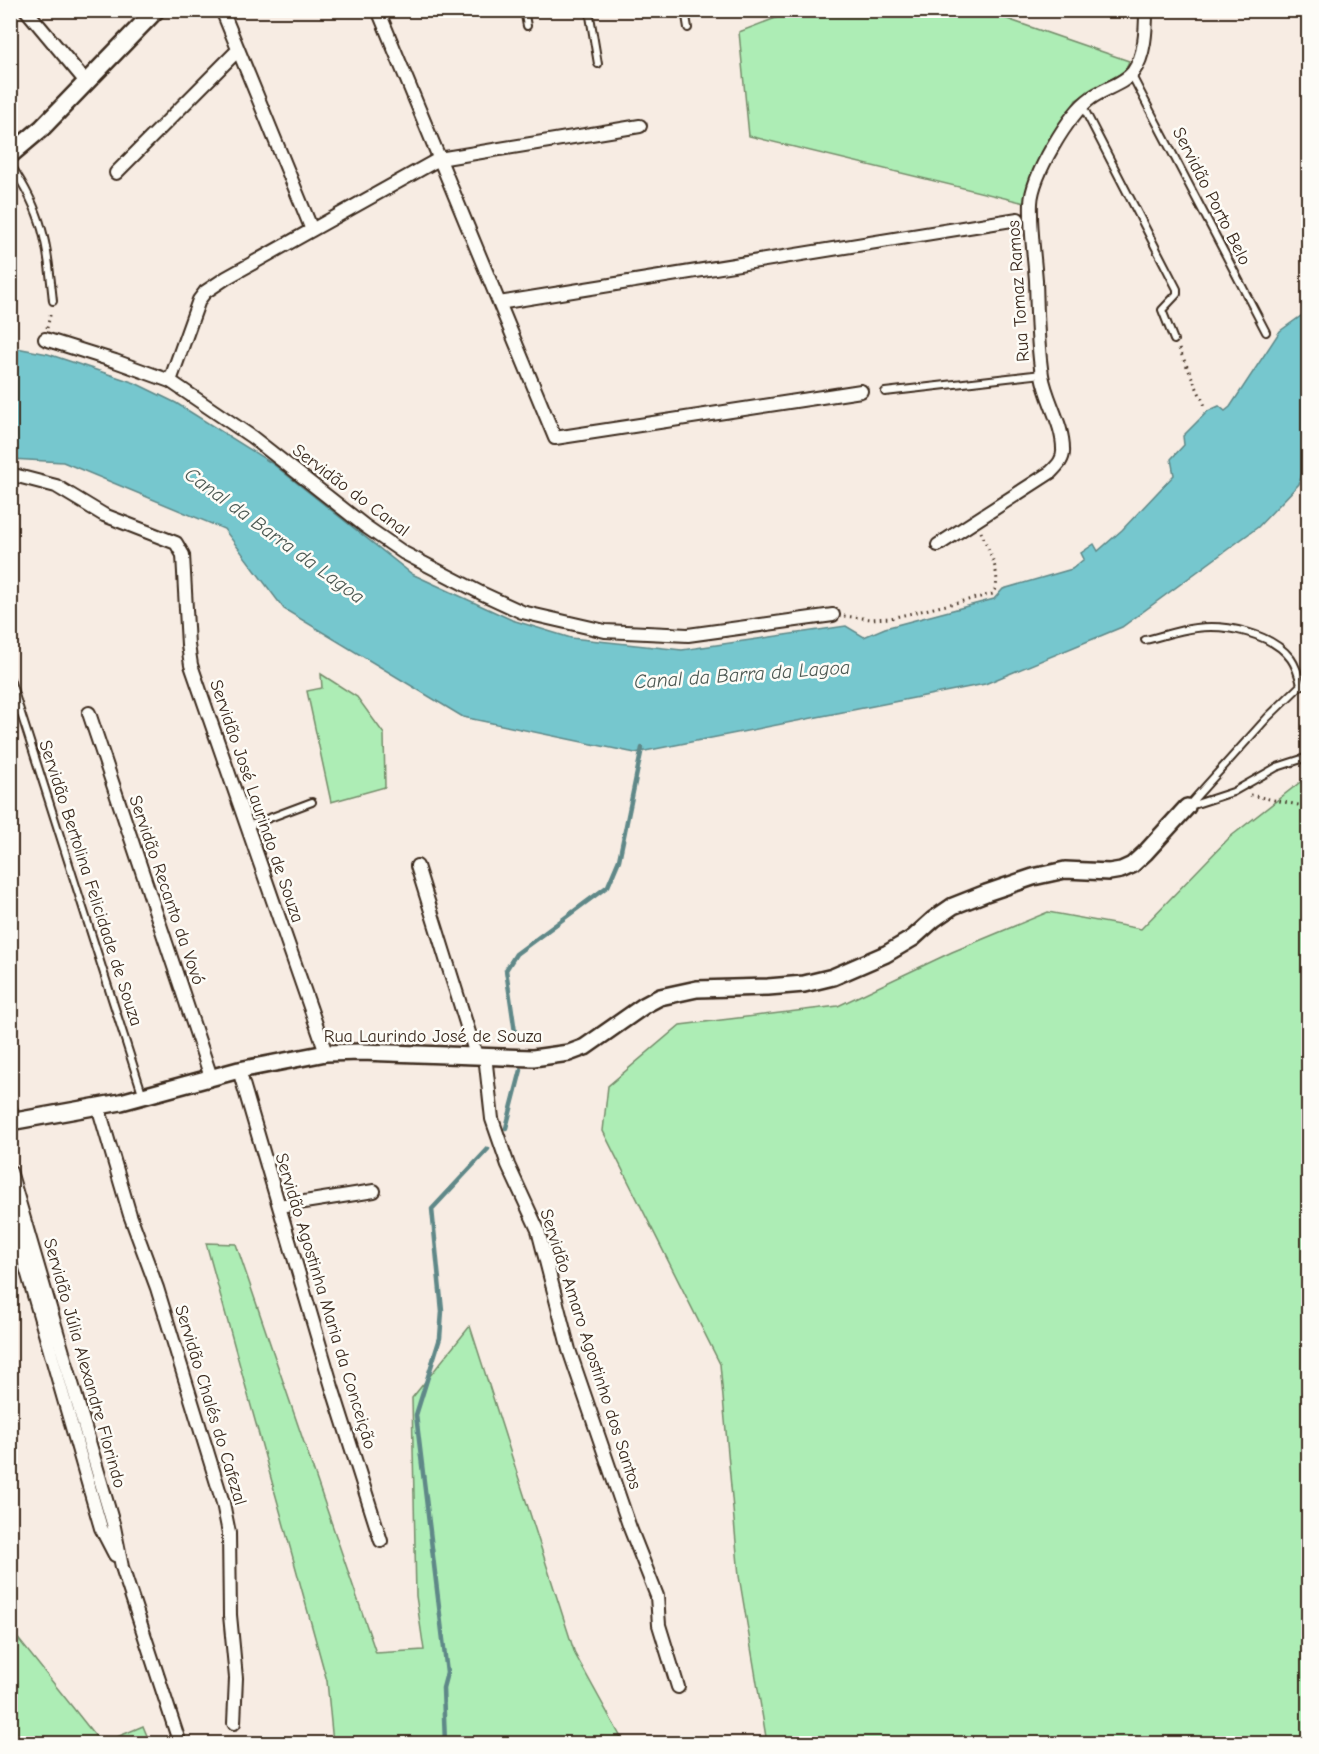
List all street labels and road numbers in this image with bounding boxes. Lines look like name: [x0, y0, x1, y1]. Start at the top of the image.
street label: Servidão Porto Belo: [1168, 124, 1255, 269]
street label: Rua Tomaz Ramos: [1003, 219, 1034, 363]
street label: Servidão do Canal: [288, 440, 413, 541]
street label: Servidão José Laurindo de Souza: [205, 677, 308, 925]
street label: Servidão Bertolina Felicidade de Souza: [34, 738, 147, 1029]
street label: Servidão Recanto da Vovó: [124, 793, 209, 988]
street label: Rua Laurindo José de Souza: [324, 1026, 542, 1047]
street label: Servidão Agostinha Maria da Conceição: [270, 1150, 381, 1452]
street label: Servidão Amaro Agostinho dos Santos: [535, 1206, 646, 1492]
street label: Servidão Júlia Alexandre Florindo: [39, 1236, 130, 1491]
street label: Servidão Chalés do Cafezal: [170, 1302, 251, 1508]

